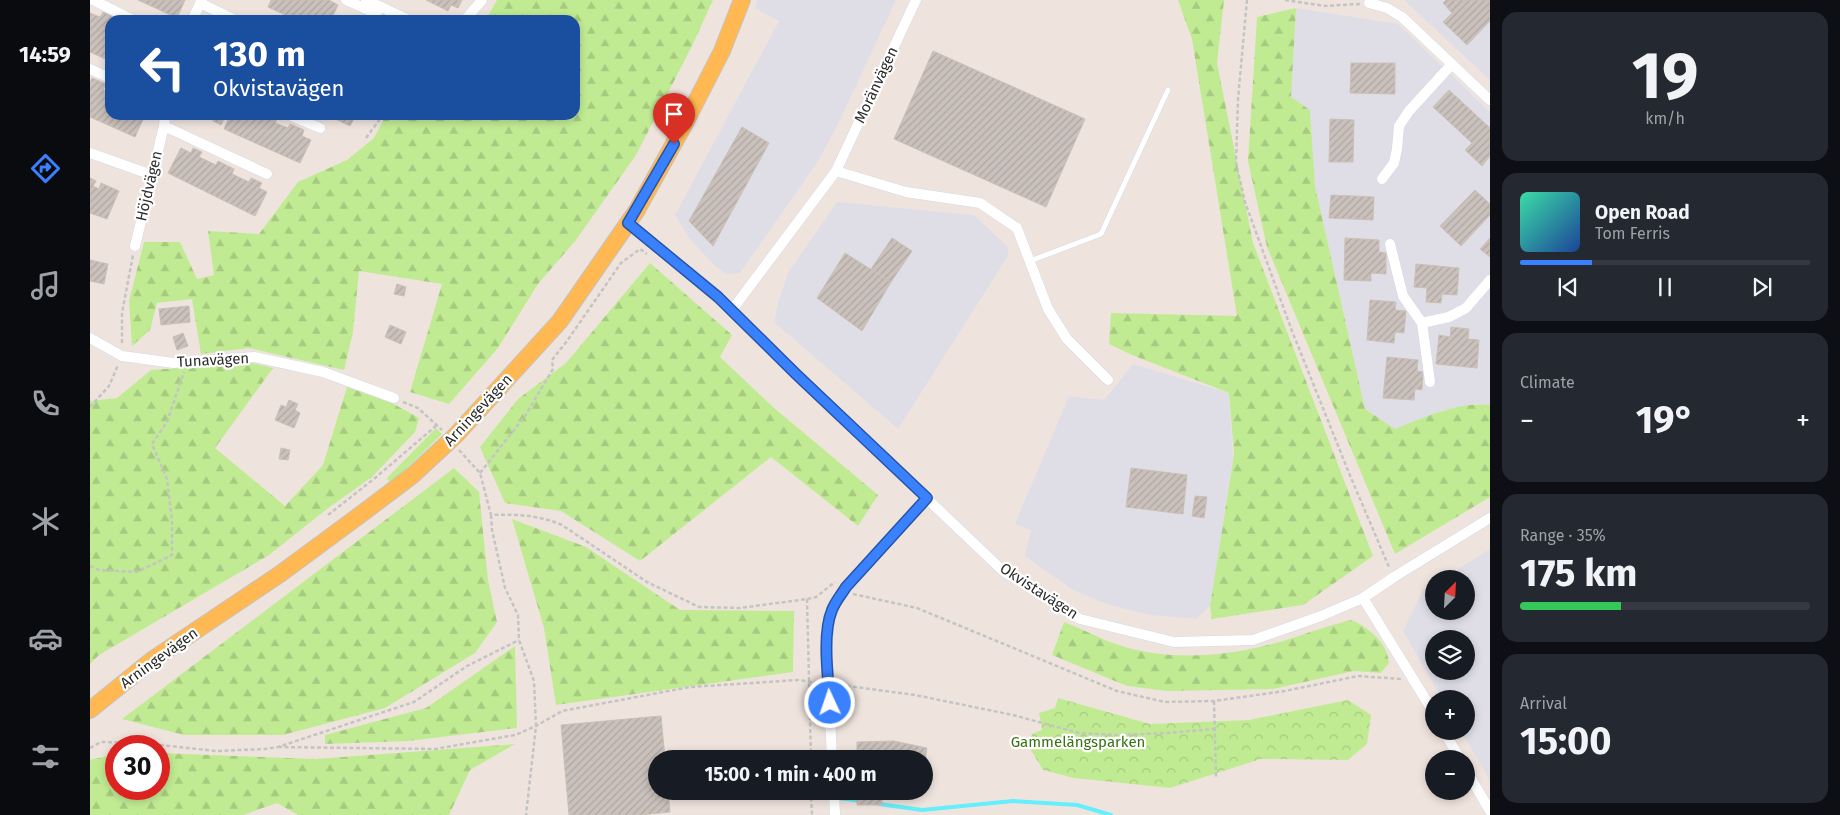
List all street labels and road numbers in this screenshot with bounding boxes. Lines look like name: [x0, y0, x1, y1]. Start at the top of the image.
street label: Moränvägen: [850, 44, 902, 126]
street label: Höjdvägen: [132, 149, 166, 223]
street label: Tunavägen: [176, 349, 250, 371]
street label: Arningevägen: [440, 370, 516, 450]
street label: Okvistavägen: [997, 559, 1081, 623]
street label: Arningevägen: [117, 624, 201, 692]

